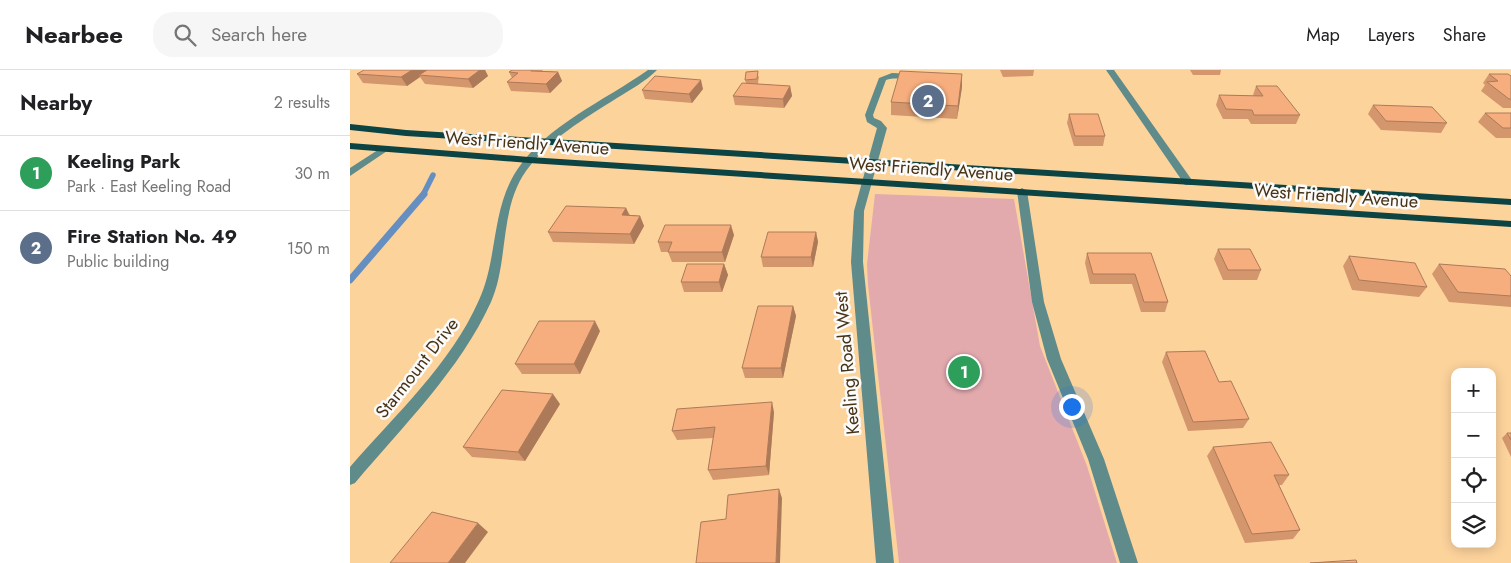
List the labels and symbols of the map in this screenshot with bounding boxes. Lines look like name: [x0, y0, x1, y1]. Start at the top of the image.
pin: 2: [912, 82, 944, 120]
street label: West Friendly Avenue: [444, 124, 610, 162]
street label: West Friendly Avenue: [848, 150, 1014, 188]
street label: West Friendly Avenue: [1253, 177, 1419, 215]
street label: Keeling Road West: [828, 290, 866, 436]
street label: Starmount Drive: [369, 312, 465, 424]
pin: 1: [948, 353, 980, 391]
your location: [1059, 394, 1085, 420]

